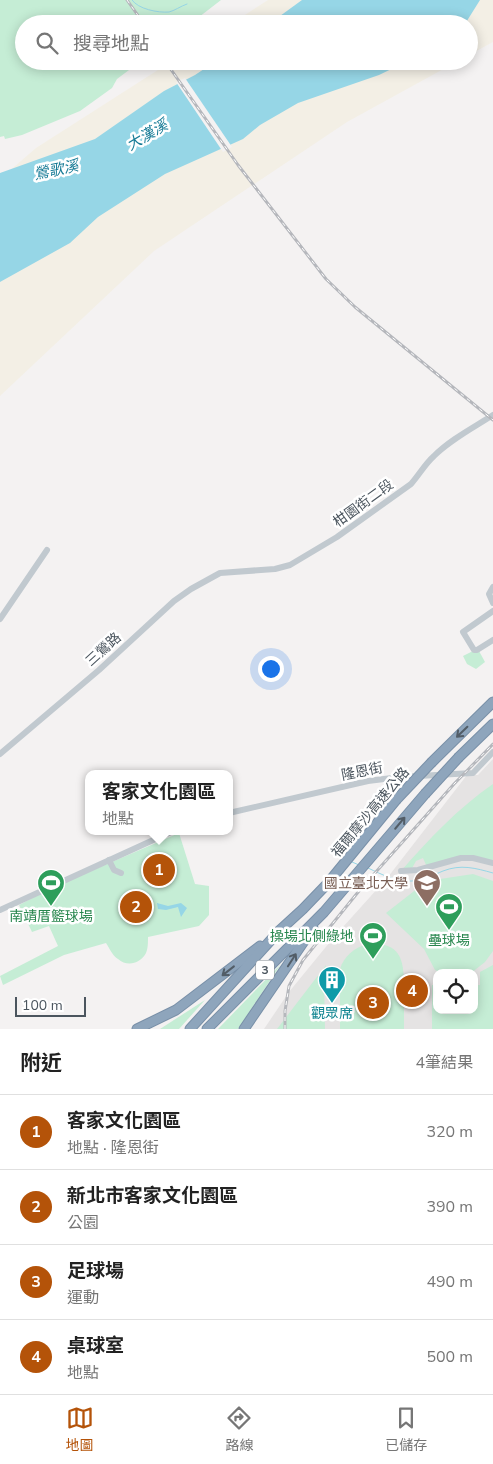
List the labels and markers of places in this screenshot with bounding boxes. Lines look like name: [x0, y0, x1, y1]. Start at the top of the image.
pin: 1: [143, 851, 175, 889]
sports icon: 南靖厝籃球場: [36, 868, 66, 907]
school or university icon: 國立臺北大學: [412, 868, 442, 907]
place label: 國立臺北大學: [324, 874, 408, 893]
pin: 2: [120, 888, 152, 926]
sports icon: 壘球場: [434, 892, 464, 931]
place label: 南靖厝籃球場: [9, 907, 93, 926]
sports icon: 操場北側綠地: [358, 921, 388, 960]
place label: 操場北側綠地: [270, 927, 354, 946]
place label: 壘球場: [428, 931, 470, 950]
building icon: 觀眾席: [317, 965, 347, 1004]
pin: 4: [396, 972, 428, 1010]
pin: 3: [357, 984, 389, 1022]
place label: 觀眾席: [311, 1004, 353, 1023]

